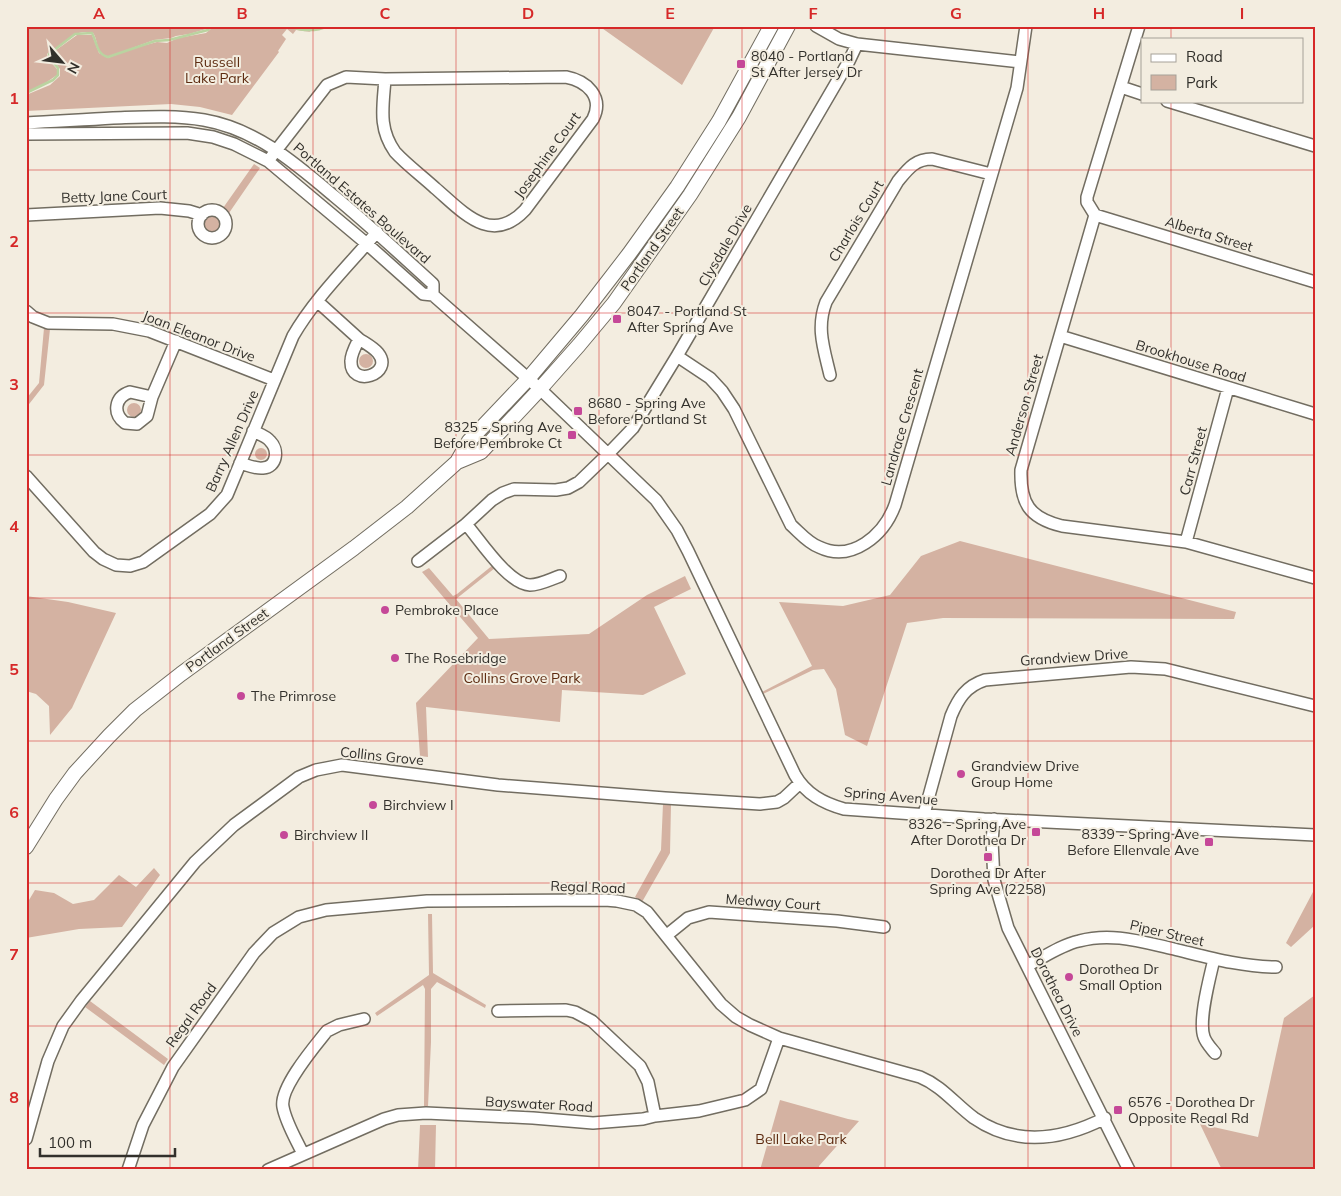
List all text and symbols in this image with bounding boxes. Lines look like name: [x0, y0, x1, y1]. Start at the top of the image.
text: A: [93, 3, 105, 23]
text: B: [236, 3, 248, 23]
text: C: [380, 3, 391, 23]
text: D: [522, 3, 534, 23]
text: E: [665, 3, 675, 23]
text: F: [808, 3, 818, 23]
text: G: [950, 3, 962, 23]
text: H: [1093, 3, 1105, 23]
text: I: [1240, 3, 1244, 23]
north arrow: [38, 38, 88, 88]
legend: [1141, 38, 1304, 102]
place label: 8040 - Portland St After Jersey Dr: [751, 47, 863, 81]
text: Road: [1186, 47, 1223, 66]
park label: Russell Lake Park: [185, 53, 250, 87]
marker: 8040 - Portland St After Jersey Dr: [735, 58, 747, 70]
text: N: [63, 59, 84, 77]
text: Park: [1186, 73, 1218, 92]
text: 1: [9, 88, 19, 108]
street label: Josephine Court: [510, 108, 584, 202]
street label: Portland Estates Boulevard: [290, 138, 434, 268]
street label: Charlois Court: [825, 177, 887, 265]
street label: Betty Jane Court: [61, 185, 167, 207]
street label: Clysdale Drive: [694, 201, 756, 289]
street label: Portland Street: [617, 204, 687, 294]
street label: Alberta Street: [1163, 212, 1255, 256]
text: 2: [9, 231, 19, 251]
place label: 8047 - Portland St After Spring Ave: [627, 302, 747, 336]
street label: Joan Eleanor Drive: [140, 306, 258, 366]
marker: 8047 - Portland St After Spring Ave: [611, 313, 623, 325]
street label: Brookhouse Road: [1134, 336, 1248, 386]
street label: Anderson Street: [1001, 352, 1047, 458]
street label: Landrace Crescent: [877, 366, 927, 488]
text: 3: [9, 374, 19, 394]
street label: Barry Allen Drive: [201, 387, 263, 495]
place label: 8680 - Spring Ave Before Portland St: [588, 394, 707, 428]
marker: 8680 - Spring Ave Before Portland St: [572, 405, 584, 417]
place label: 8325 - Spring Ave Before Pembroke Ct: [433, 418, 562, 452]
street label: Carr Street: [1175, 425, 1211, 497]
marker: 8325 - Spring Ave Before Pembroke Ct: [566, 429, 578, 441]
text: 4: [9, 516, 19, 536]
place label: Pembroke Place: [395, 601, 499, 619]
street label: Portland Street: [182, 604, 272, 676]
marker: Pembroke Place: [379, 604, 391, 616]
street label: Grandview Drive: [1019, 644, 1129, 670]
place label: The Rosebridge: [405, 649, 506, 667]
marker: The Rosebridge: [389, 652, 401, 664]
text: 5: [9, 659, 19, 679]
park label: Collins Grove Park: [463, 669, 581, 687]
place label: The Primrose: [251, 687, 336, 705]
marker: The Primrose: [235, 690, 247, 702]
street label: Collins Grove: [339, 743, 425, 769]
place label: Grandview Drive Group Home: [971, 757, 1079, 791]
marker: Grandview Drive Group Home: [955, 768, 967, 780]
street label: Spring Avenue: [843, 783, 939, 809]
place label: Birchview I: [383, 796, 454, 814]
marker: Birchview I: [367, 799, 379, 811]
text: 6: [9, 802, 19, 822]
place label: 8326 - Spring Ave After Dorothea Dr: [908, 815, 1027, 849]
place label: 8339 - Spring Ave Before Ellenvale Ave: [1067, 825, 1199, 859]
place label: Birchview II: [294, 826, 368, 844]
marker: 8326 - Spring Ave After Dorothea Dr: [1030, 826, 1042, 838]
marker: Birchview II: [278, 829, 290, 841]
marker: 8339 - Spring Ave Before Ellenvale Ave: [1203, 836, 1215, 848]
marker: Dorothea Dr After Spring Ave (2258): [982, 851, 994, 863]
place label: Dorothea Dr After Spring Ave (2258): [930, 864, 1047, 898]
street label: Regal Road: [550, 877, 626, 897]
street label: Medway Court: [725, 890, 821, 914]
street label: Piper Street: [1128, 916, 1206, 950]
text: 7: [9, 944, 19, 964]
street label: Dorothea Drive: [1027, 944, 1087, 1040]
place label: Dorothea Dr Small Option: [1079, 960, 1162, 994]
marker: Dorothea Dr Small Option: [1063, 971, 1075, 983]
street label: Regal Road: [162, 979, 220, 1051]
text: 8: [9, 1087, 19, 1107]
street label: Bayswater Road: [485, 1092, 593, 1116]
place label: 6576 - Dorothea Dr Opposite Regal Rd: [1128, 1093, 1255, 1127]
marker: 6576 - Dorothea Dr Opposite Regal Rd: [1112, 1104, 1124, 1116]
scale bar: [40, 1126, 175, 1158]
park label: Bell Lake Park: [755, 1130, 847, 1148]
text: 100 m: [48, 1133, 92, 1152]

